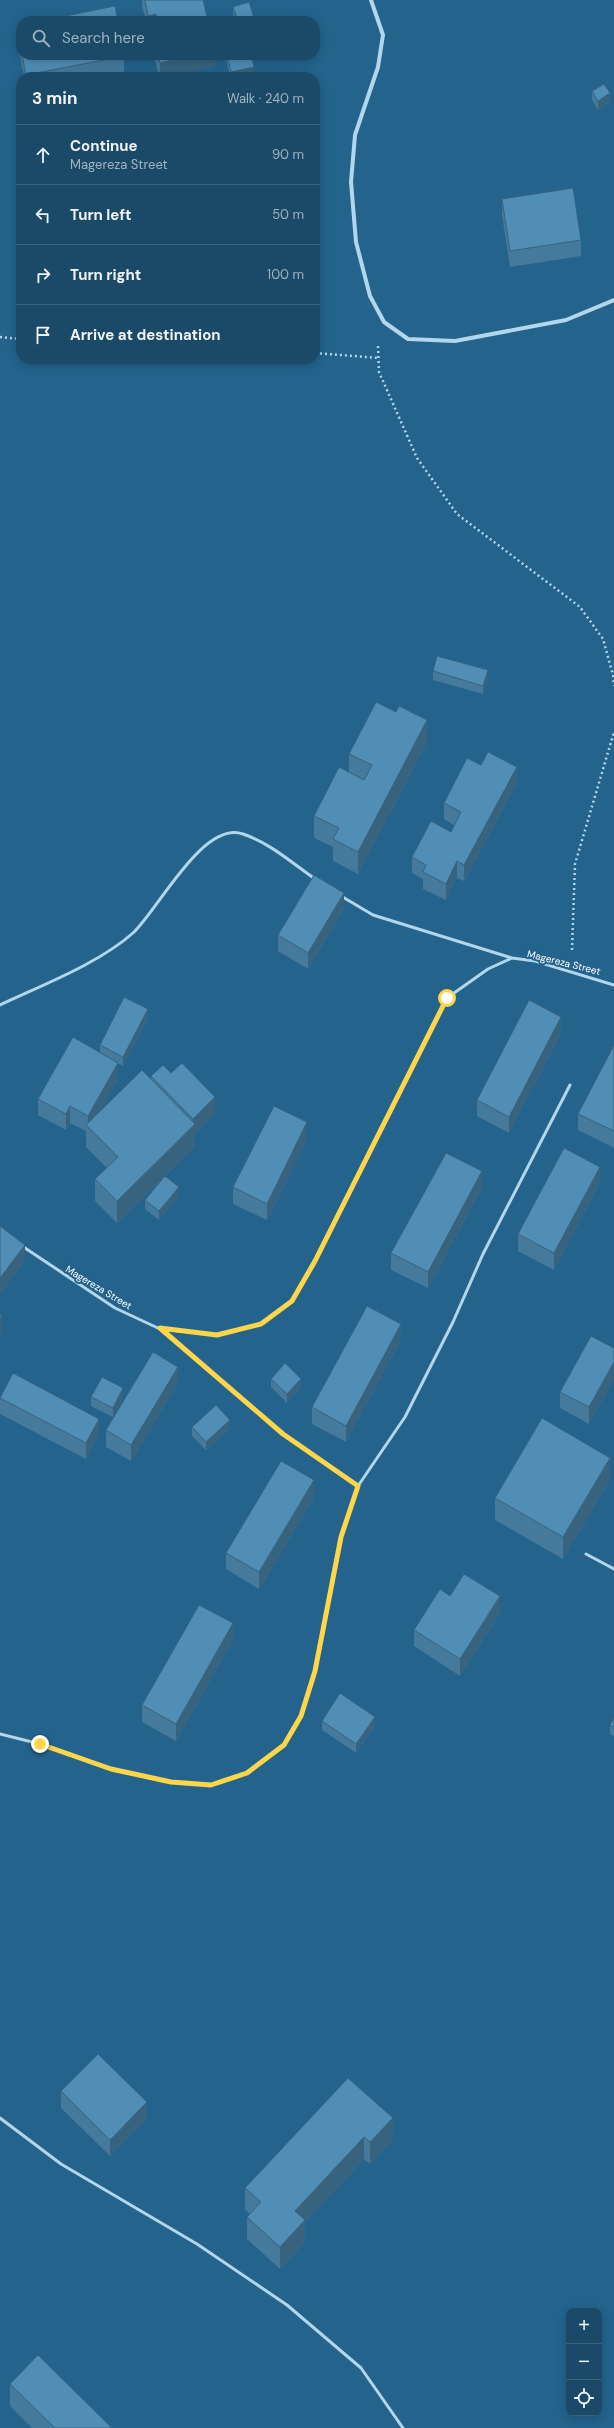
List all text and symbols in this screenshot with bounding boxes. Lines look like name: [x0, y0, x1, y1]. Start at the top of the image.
search box: [16, 16, 320, 60]
icon: search: [30, 27, 52, 49]
text: Search here: [62, 28, 145, 48]
text: 3 min: [32, 87, 77, 109]
text: Walk · 240 m: [227, 90, 304, 107]
text: Continue: [70, 136, 138, 156]
icon: ahead: [32, 144, 54, 166]
text: 90 m: [272, 146, 304, 163]
text: Magereza Street: [70, 156, 168, 173]
icon: left: [32, 204, 54, 226]
text: Turn left: [70, 205, 131, 225]
text: 50 m: [272, 206, 304, 223]
icon: right: [32, 264, 54, 286]
text: Turn right: [70, 265, 141, 285]
text: 100 m: [267, 266, 304, 283]
icon: arrive: [32, 324, 54, 346]
text: Arrive at destination: [70, 325, 221, 345]
street label: Magereza Street: [526, 947, 602, 978]
route start: [438, 989, 456, 1007]
street label: Magereza Street: [63, 1263, 134, 1312]
route end: [31, 1735, 49, 1753]
map controls: [566, 2308, 602, 2416]
button: +: [566, 2308, 602, 2344]
button: −: [566, 2344, 602, 2380]
button: locate: [566, 2380, 602, 2416]

